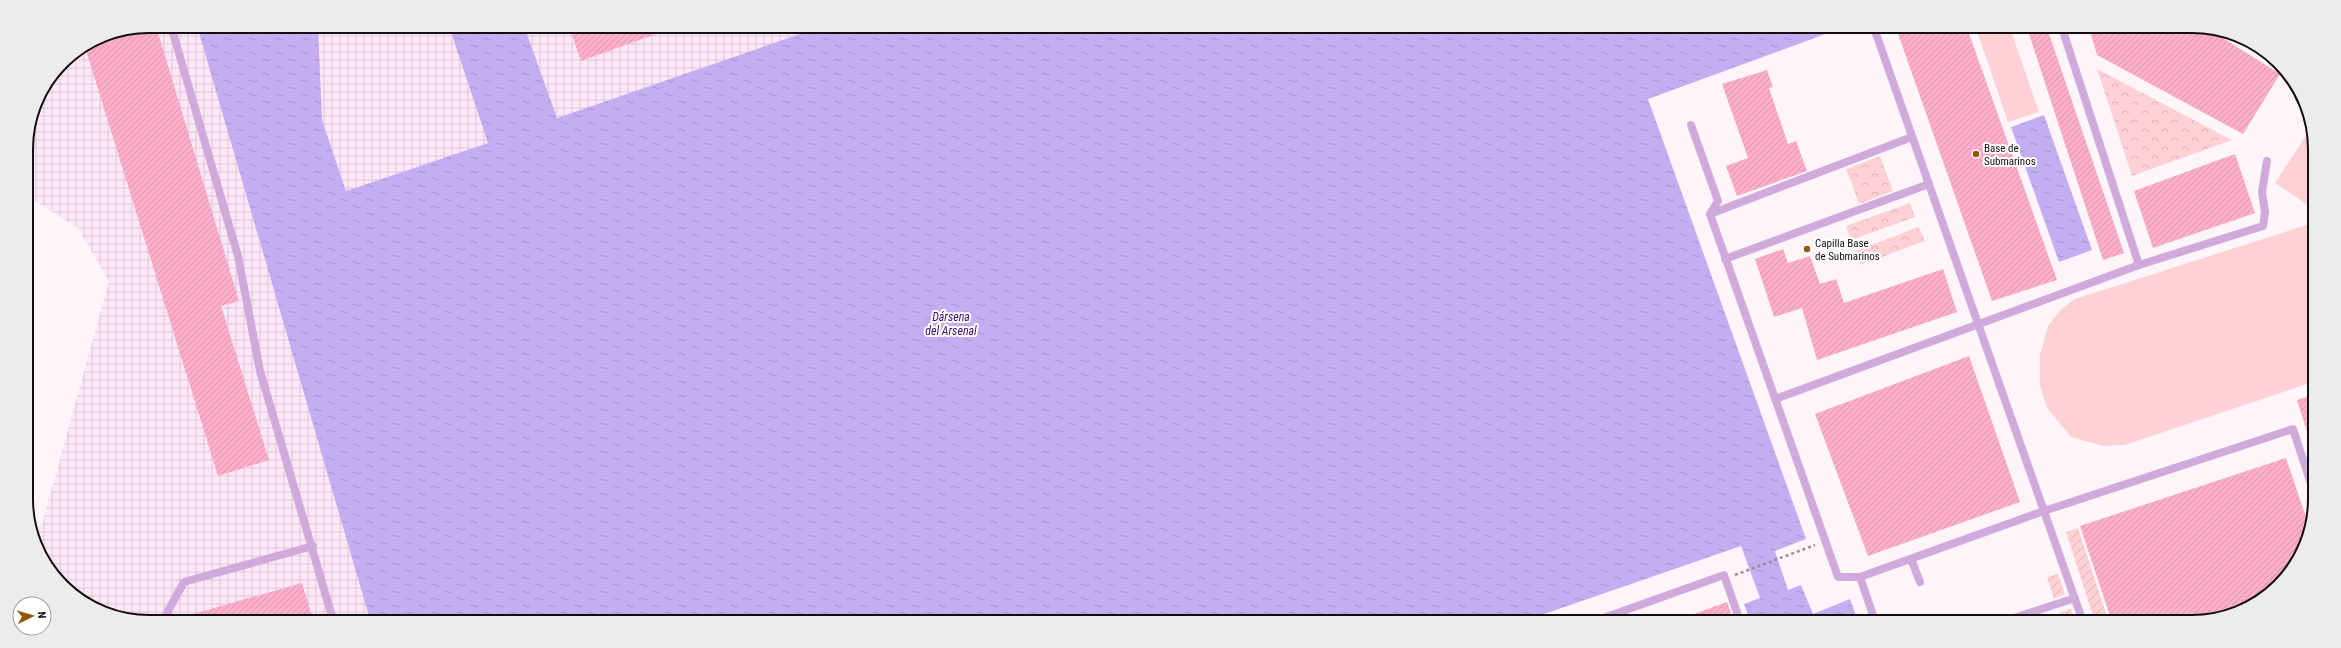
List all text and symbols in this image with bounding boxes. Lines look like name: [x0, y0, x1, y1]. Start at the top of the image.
place label: Base de Submarinos: [1984, 142, 2036, 168]
marker: Base de Submarinos: [1971, 149, 1981, 159]
place label: Capilla Base de Submarinos: [1815, 237, 1880, 263]
marker: Capilla Base de Submarinos: [1802, 244, 1812, 254]
water label: Dársena del Arsenal: [925, 310, 977, 338]
north arrow: [12, 596, 52, 636]
text: N: [35, 611, 48, 619]

